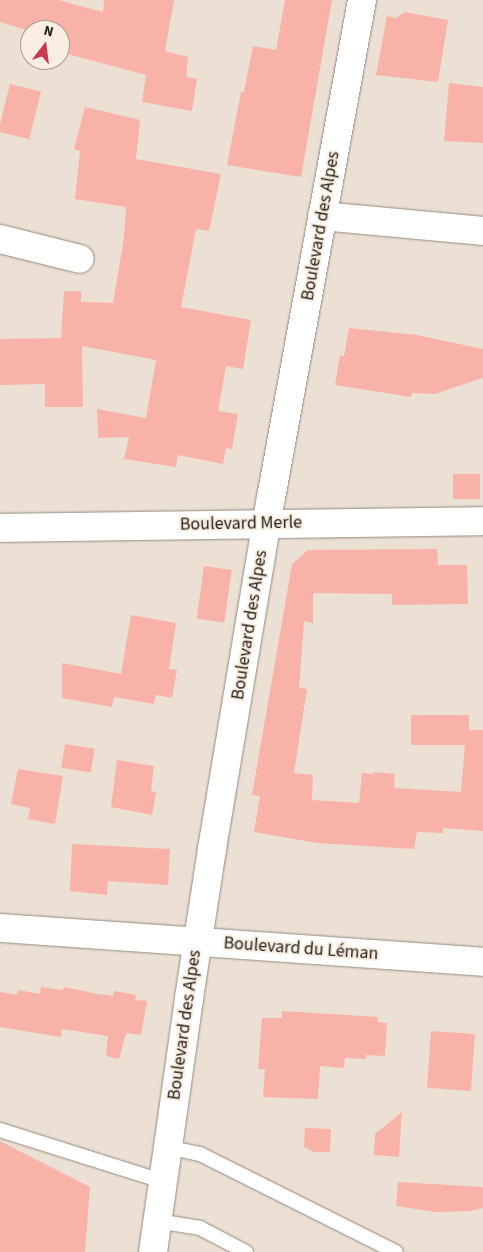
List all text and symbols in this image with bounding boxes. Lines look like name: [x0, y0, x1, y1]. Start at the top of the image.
north arrow: [20, 20, 70, 70]
text: N: [42, 21, 56, 42]
street label: Boulevard des Alpes: [297, 150, 345, 302]
street label: Boulevard Merle: [180, 512, 302, 536]
street label: Boulevard des Alpes: [227, 549, 273, 701]
street label: Boulevard du Léman: [223, 933, 379, 965]
street label: Boulevard des Alpes: [164, 949, 206, 1101]

